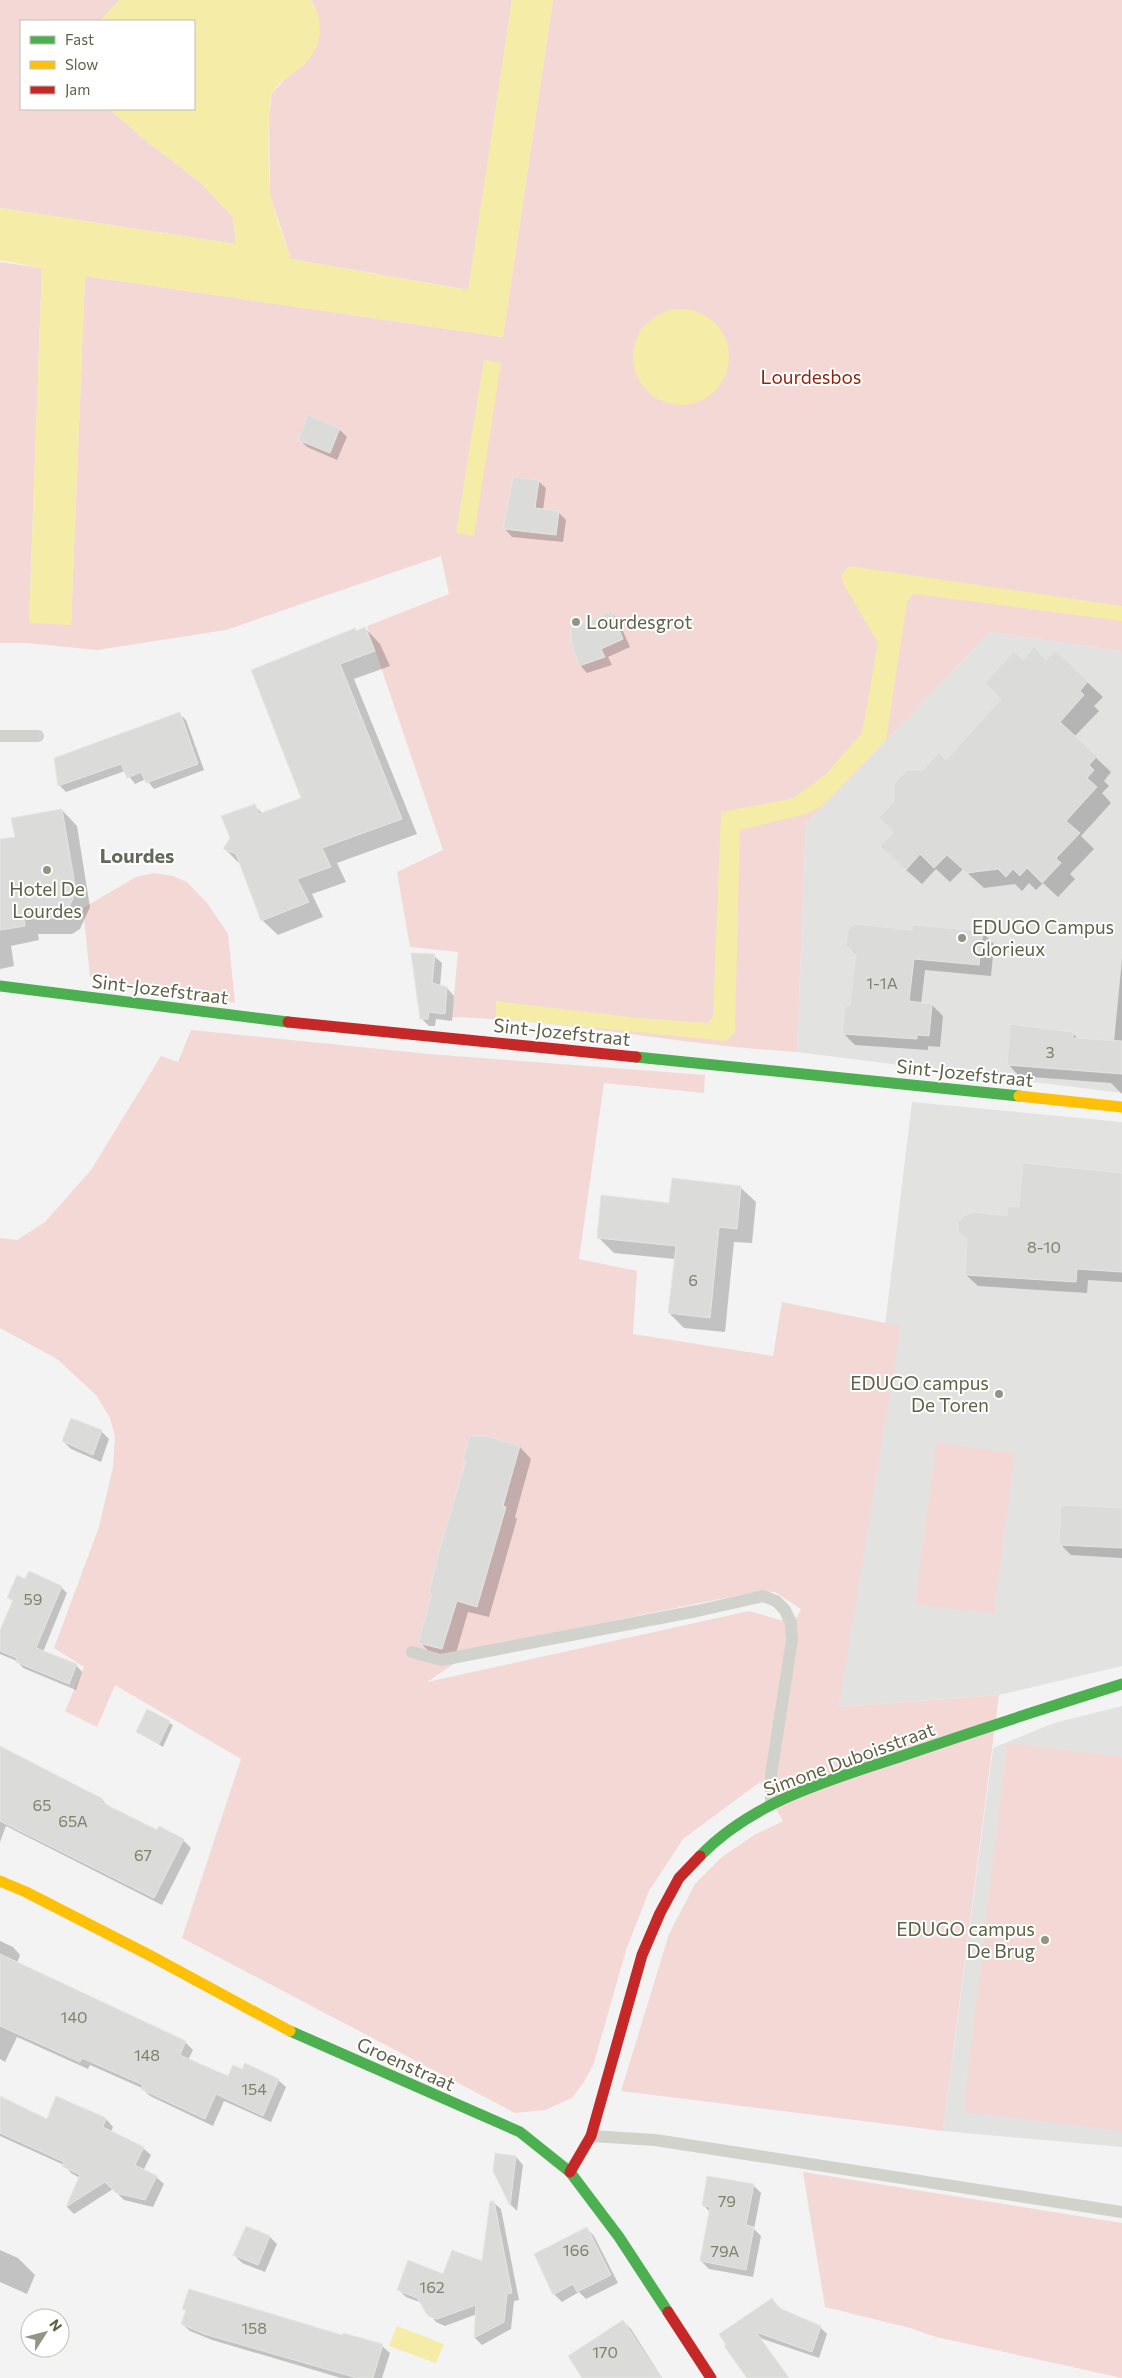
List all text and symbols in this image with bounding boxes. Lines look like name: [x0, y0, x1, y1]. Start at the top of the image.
legend: [20, 20, 195, 110]
text: Fast: [65, 30, 94, 48]
text: Slow: [65, 55, 98, 73]
text: Jam: [65, 80, 90, 98]
park label: Lourdesbos: [761, 365, 861, 388]
place label: Lourdesgrot: [586, 610, 693, 633]
marker: Lourdesgrot: [570, 616, 582, 628]
district label: Lourdes: [100, 843, 174, 867]
marker: Hotel De Lourdes: [41, 864, 53, 876]
place label: Hotel De Lourdes: [9, 877, 85, 922]
place label: EDUGO Campus Glorieux: [972, 915, 1114, 960]
marker: EDUGO Campus Glorieux: [956, 932, 968, 944]
street label: Sint-Jozefstraat: [90, 969, 230, 1008]
house number: 1-1A: [866, 973, 898, 992]
street label: Sint-Jozefstraat: [492, 1013, 632, 1050]
house number: 3: [1045, 1042, 1055, 1061]
street label: Sint-Jozefstraat: [895, 1054, 1035, 1091]
house number: 8-10: [1027, 1237, 1061, 1256]
house number: 6: [688, 1270, 698, 1289]
place label: EDUGO campus De Toren: [850, 1371, 989, 1416]
marker: EDUGO campus De Toren: [993, 1388, 1005, 1400]
house number: 59: [24, 1589, 42, 1608]
street label: Simone Duboisstraat: [760, 1717, 938, 1800]
house number: 65: [33, 1795, 51, 1814]
house number: 65A: [58, 1811, 88, 1830]
house number: 67: [134, 1845, 152, 1864]
place label: EDUGO campus De Brug: [896, 1917, 1035, 1962]
marker: EDUGO campus De Brug: [1039, 1934, 1051, 1946]
house number: 140: [61, 2007, 87, 2026]
street label: Groenstraat: [354, 2032, 459, 2095]
house number: 148: [134, 2045, 160, 2064]
house number: 154: [241, 2079, 267, 2098]
house number: 79: [718, 2191, 736, 2210]
house number: 166: [563, 2240, 589, 2259]
house number: 79A: [711, 2241, 739, 2260]
house number: 162: [419, 2277, 445, 2296]
north arrow: [20, 2308, 70, 2358]
text: N: [46, 2316, 66, 2334]
house number: 158: [241, 2318, 267, 2337]
house number: 170: [592, 2342, 618, 2361]

